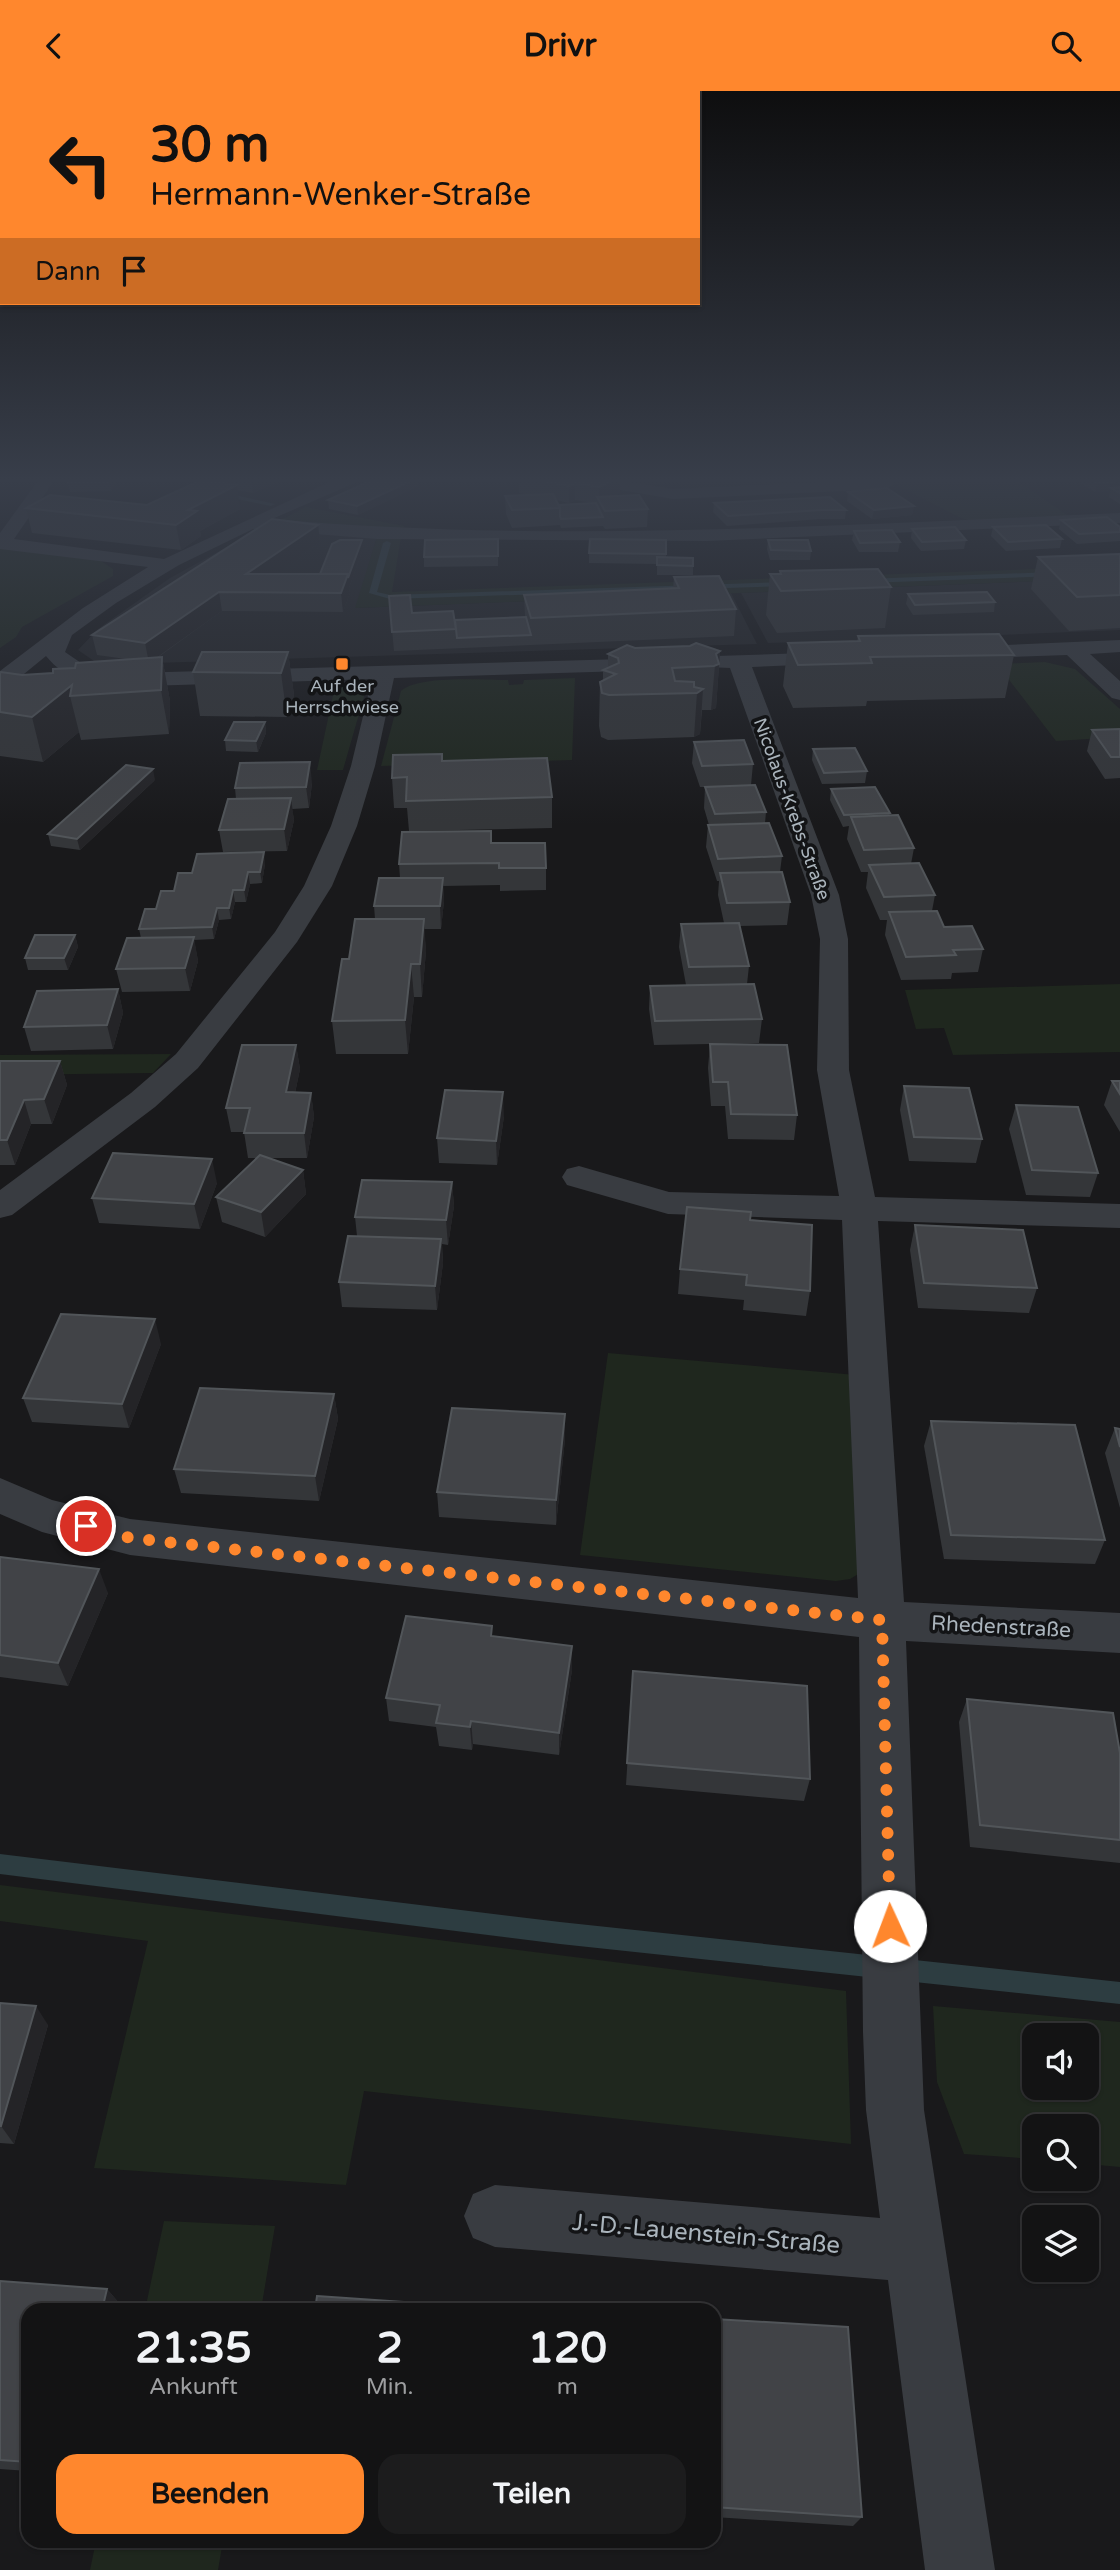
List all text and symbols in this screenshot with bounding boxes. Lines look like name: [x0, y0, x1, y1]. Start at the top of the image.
icon: back: [35, 27, 73, 65]
text: Drivr: [523, 27, 597, 65]
icon: search: [1047, 27, 1085, 65]
text: 30 m: [150, 116, 269, 175]
icon: left: [35, 119, 126, 210]
text: Hermann-Wenker-Straße: [150, 176, 531, 214]
icon: arrive: [115, 252, 153, 290]
text: Dann: [35, 256, 101, 287]
marker: Auf der Herrschwiese: [334, 656, 350, 672]
place label: Auf der Herrschwiese: [285, 675, 399, 718]
street label: Nicolaus-Krebs-Straße: [749, 715, 835, 903]
pin: [56, 1496, 116, 1556]
icon: arrive: [67, 1507, 105, 1545]
street label: Rhedenstraße: [930, 1611, 1072, 1643]
position arrow: [853, 1889, 927, 1963]
map controls: [1022, 2023, 1099, 2282]
button: sound: [1022, 2023, 1099, 2100]
button: search: [1022, 2114, 1099, 2191]
button: layers: [1022, 2205, 1099, 2282]
street label: J.-D.-Lauenstein-Straße: [571, 2208, 841, 2260]
text: 21:35: [135, 2323, 252, 2374]
text: 2: [376, 2323, 403, 2374]
text: 120: [528, 2323, 607, 2374]
text: Ankunft: [149, 2373, 238, 2401]
text: Min.: [366, 2373, 413, 2401]
text: m: [557, 2373, 578, 2401]
button: Beenden: [56, 2454, 364, 2534]
button: Teilen: [378, 2454, 686, 2534]

